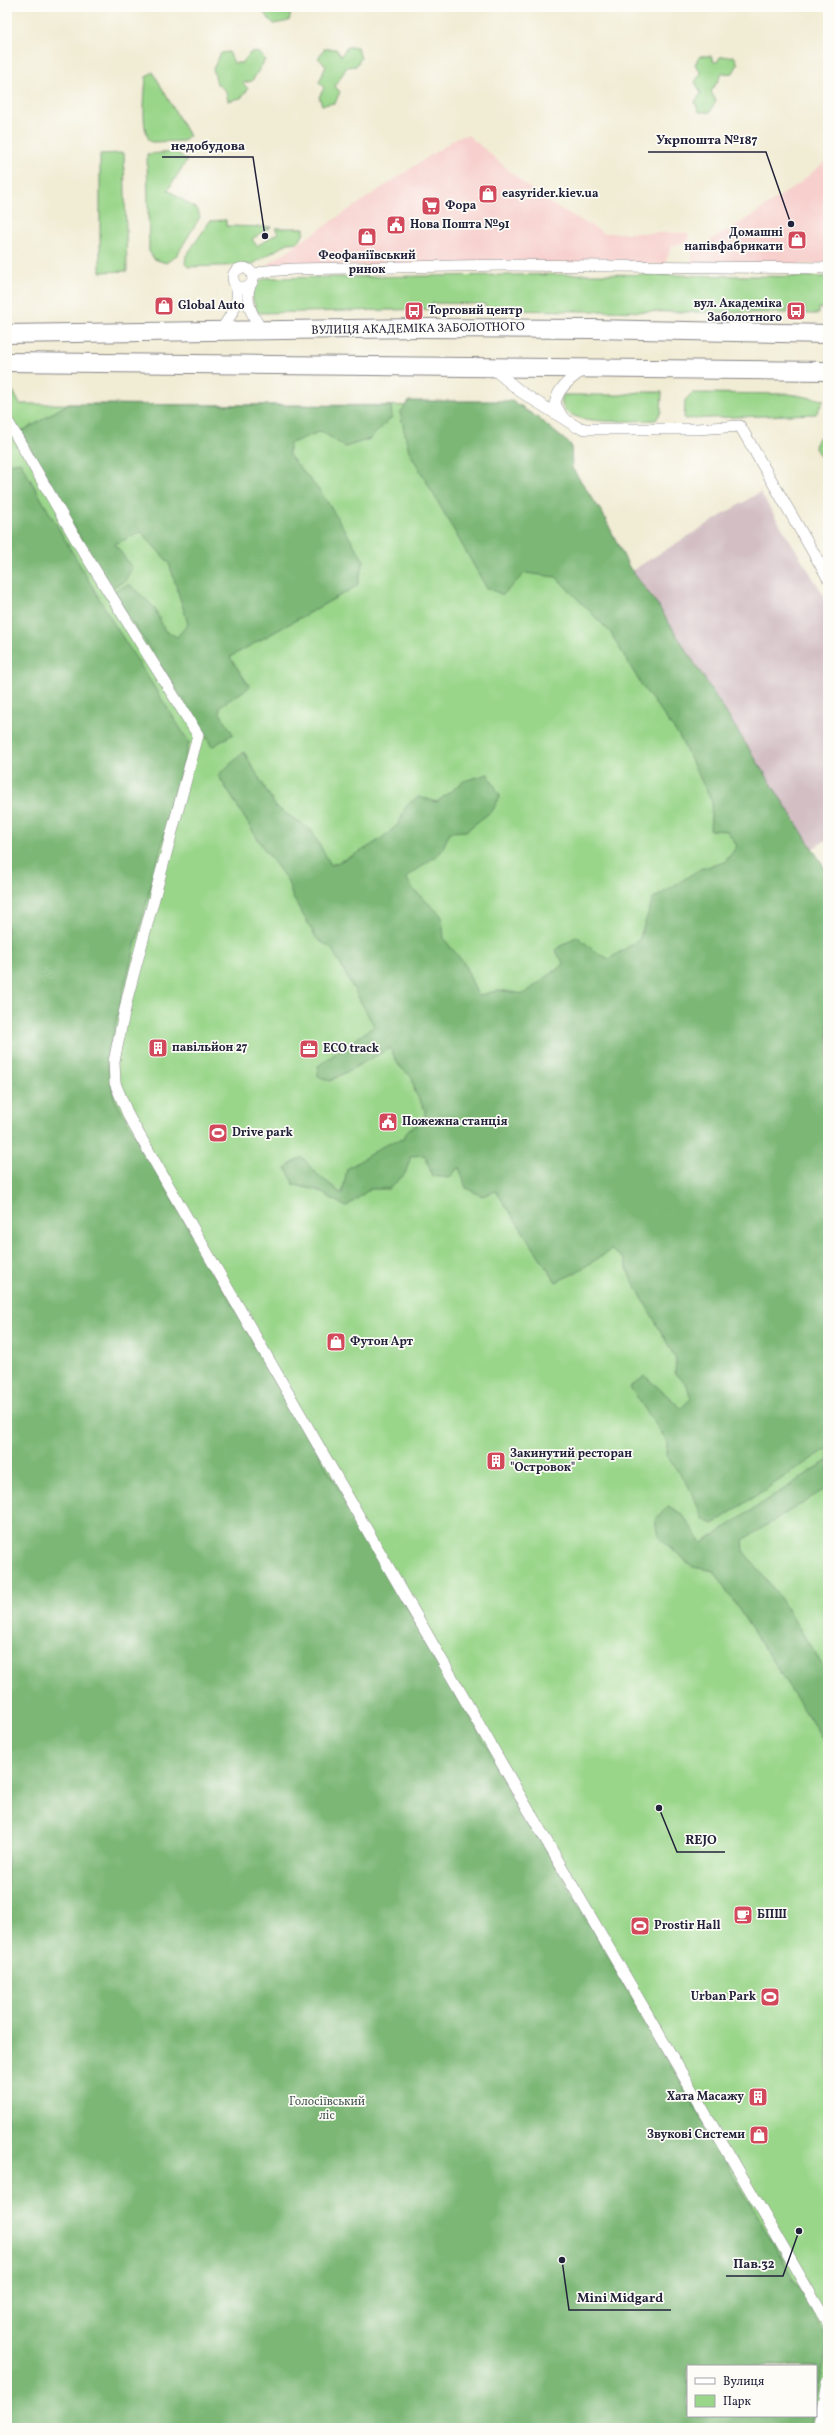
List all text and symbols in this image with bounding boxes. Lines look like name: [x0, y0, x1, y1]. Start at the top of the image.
callout: Укрпошта №187: [648, 127, 766, 152]
callout: недобудова: [162, 132, 253, 157]
text: Укрпошта №187: [656, 132, 758, 150]
text: недобудова: [171, 138, 245, 156]
shop icon: easyrider.kiev.ua: [477, 183, 499, 205]
place label: easyrider.kiev.ua: [502, 186, 599, 202]
supermarket icon: Фора: [420, 195, 442, 217]
place label: Фора: [445, 198, 477, 214]
public building icon: Нова Пошта №91: [385, 214, 407, 236]
place label: Нова Пошта №91: [410, 217, 510, 233]
place label: Домашні напівфабрикати: [684, 225, 783, 255]
shop icon: Феофаніївський ринок: [356, 226, 378, 248]
shop icon: Домашні напівфабрикати: [786, 229, 808, 251]
place label: Феофаніївський ринок: [318, 248, 416, 278]
shop icon: Global Auto: [153, 295, 175, 317]
place label: вул. Академіка Заболотного: [694, 296, 782, 326]
place label: Global Auto: [178, 298, 245, 314]
bus stop icon: Торговий центр: [403, 300, 425, 322]
bus stop icon: вул. Академіка Заболотного: [785, 300, 807, 322]
place label: Торговий центр: [428, 303, 523, 319]
street label: ВУЛИЦЯ АКАДЕМІКА ЗАБОЛОТНОГО: [311, 319, 525, 339]
building icon: павільйон 27: [147, 1037, 169, 1059]
office icon: ECO track: [298, 1038, 320, 1060]
place label: павільйон 27: [172, 1040, 248, 1056]
place label: ECO track: [323, 1041, 380, 1057]
public building icon: Пожежна станція: [377, 1111, 399, 1133]
place label: Пожежна станція: [402, 1114, 508, 1130]
sports icon: Drive park: [207, 1122, 229, 1144]
place label: Drive park: [232, 1125, 294, 1141]
shop icon: Футон Арт: [325, 1331, 347, 1353]
place label: Футон Арт: [350, 1334, 414, 1350]
place label: Закинутий ресторан "Островок": [510, 1446, 632, 1476]
building icon: Закинутий ресторан "Островок": [485, 1450, 507, 1472]
callout: REJO: [677, 1827, 725, 1852]
text: REJO: [685, 1832, 717, 1850]
cafe icon: БПШ: [732, 1904, 754, 1926]
place label: БПШ: [757, 1907, 787, 1923]
sports icon: Prostir Hall: [629, 1915, 651, 1937]
place label: Prostir Hall: [654, 1918, 721, 1934]
sports icon: Urban Park: [759, 1986, 781, 2008]
place label: Urban Park: [691, 1989, 757, 2005]
building icon: Хата Масажу: [747, 2086, 769, 2108]
place label: Хата Масажу: [667, 2089, 744, 2105]
park label: Голосіївський ліс: [289, 2094, 365, 2124]
shop icon: Звукові Системи: [748, 2124, 770, 2146]
place label: Звукові Системи: [647, 2127, 745, 2143]
callout: Пав.32: [726, 2251, 783, 2276]
text: Пав.32: [733, 2256, 775, 2274]
callout: Mini Midgard: [569, 2285, 671, 2310]
text: Mini Midgard: [577, 2290, 663, 2308]
legend: [687, 2365, 817, 2417]
text: Вулиця: [723, 2374, 764, 2390]
text: Парк: [723, 2394, 751, 2410]

